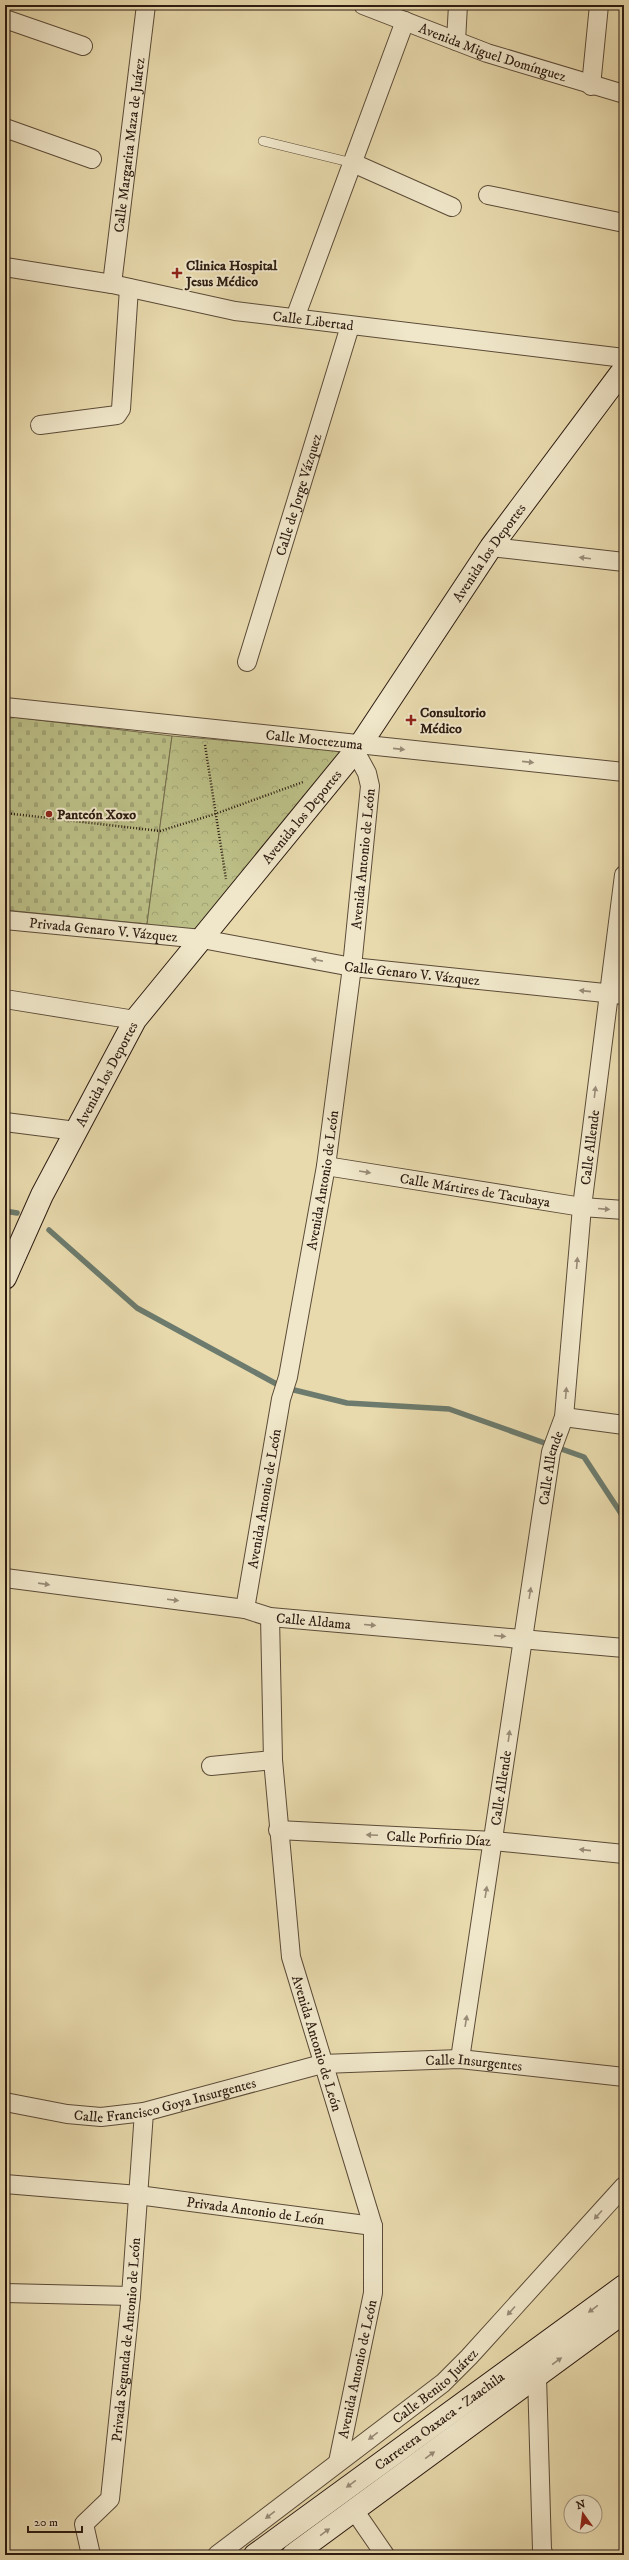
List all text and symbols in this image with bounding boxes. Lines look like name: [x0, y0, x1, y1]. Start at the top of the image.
street label: Avenida Miguel Domínguez: [416, 19, 568, 86]
street label: Calle Margarita Maza de Juárez: [110, 57, 150, 234]
place label: Clinica Hospital Jesus Médico: [184, 257, 278, 291]
marker: Clinica Hospital Jesus Médico: [171, 267, 183, 279]
street label: Calle Libertad: [272, 308, 354, 335]
street label: Calle de Jorge Vázquez: [272, 432, 326, 558]
street label: Avenida los Deportes: [449, 500, 531, 606]
one-way arrow: [579, 554, 591, 561]
place label: Consultorio Médico: [420, 704, 486, 738]
marker: Consultorio Médico: [405, 714, 417, 726]
street label: Calle Moctezuma: [265, 726, 364, 755]
one-way arrow: [393, 745, 405, 752]
one-way arrow: [522, 759, 534, 765]
street label: Avenida los Deportes: [258, 766, 346, 868]
street label: Avenida Antonio de León: [348, 787, 380, 930]
place label: Panteón Xoxo: [57, 806, 136, 824]
marker: Panteón Xoxo: [44, 809, 54, 819]
street label: Privada Genaro V. Vázquez: [28, 914, 179, 947]
one-way arrow: [311, 957, 323, 963]
street label: Calle Genaro V. Vázquez: [343, 958, 481, 990]
one-way arrow: [579, 988, 591, 994]
street label: Avenida los Deportes: [72, 1018, 143, 1130]
one-way arrow: [592, 1086, 599, 1098]
street label: Avenida Antonio de León: [303, 1109, 343, 1252]
street label: Calle Allende: [577, 1109, 604, 1186]
one-way arrow: [359, 1169, 371, 1175]
street label: Calle Mártires de Tacubaya: [398, 1170, 552, 1212]
one-way arrow: [598, 1205, 610, 1212]
one-way arrow: [574, 1257, 580, 1269]
one-way arrow: [563, 1387, 570, 1399]
street label: Avenida Antonio de León: [244, 1427, 286, 1570]
street label: Calle Allende: [535, 1428, 568, 1506]
one-way arrow: [38, 1581, 50, 1587]
one-way arrow: [527, 1587, 533, 1599]
one-way arrow: [166, 1597, 179, 1603]
street label: Calle Aldama: [275, 1610, 352, 1634]
one-way arrow: [364, 1622, 376, 1628]
one-way arrow: [494, 1632, 506, 1639]
one-way arrow: [506, 1730, 512, 1742]
street label: Calle Allende: [487, 1749, 516, 1827]
street label: Calle Porfirio Díaz: [386, 1828, 492, 1851]
one-way arrow: [366, 1831, 378, 1838]
one-way arrow: [579, 1847, 591, 1853]
one-way arrow: [483, 1886, 489, 1898]
street label: Avenida Antonio de León: [287, 1973, 346, 2114]
one-way arrow: [463, 2014, 469, 2027]
street label: Calle Insurgentes: [425, 2051, 523, 2076]
street label: Calle Francisco Goya Insurgentes: [73, 2074, 258, 2127]
street label: Privada Antonio de León: [185, 2193, 326, 2230]
one-way arrow: [593, 2210, 603, 2220]
street label: Privada Segunda de Antonio de León: [108, 2236, 145, 2443]
street label: Avenida Antonio de León: [334, 2298, 382, 2440]
one-way arrow: [587, 2305, 598, 2313]
one-way arrow: [506, 2306, 515, 2317]
street label: Calle Benito Juárez: [389, 2345, 482, 2428]
one-way arrow: [551, 2357, 562, 2365]
street label: Carretera Oaxaca - Zaachila: [371, 2368, 508, 2475]
one-way arrow: [368, 2432, 379, 2440]
one-way arrow: [424, 2451, 435, 2459]
one-way arrow: [346, 2480, 357, 2488]
north arrow: [563, 2494, 603, 2534]
text: N: [575, 2497, 587, 2513]
scale bar: [28, 2508, 82, 2534]
one-way arrow: [265, 2510, 275, 2518]
text: 20 m: [34, 2515, 58, 2530]
one-way arrow: [319, 2528, 330, 2536]

